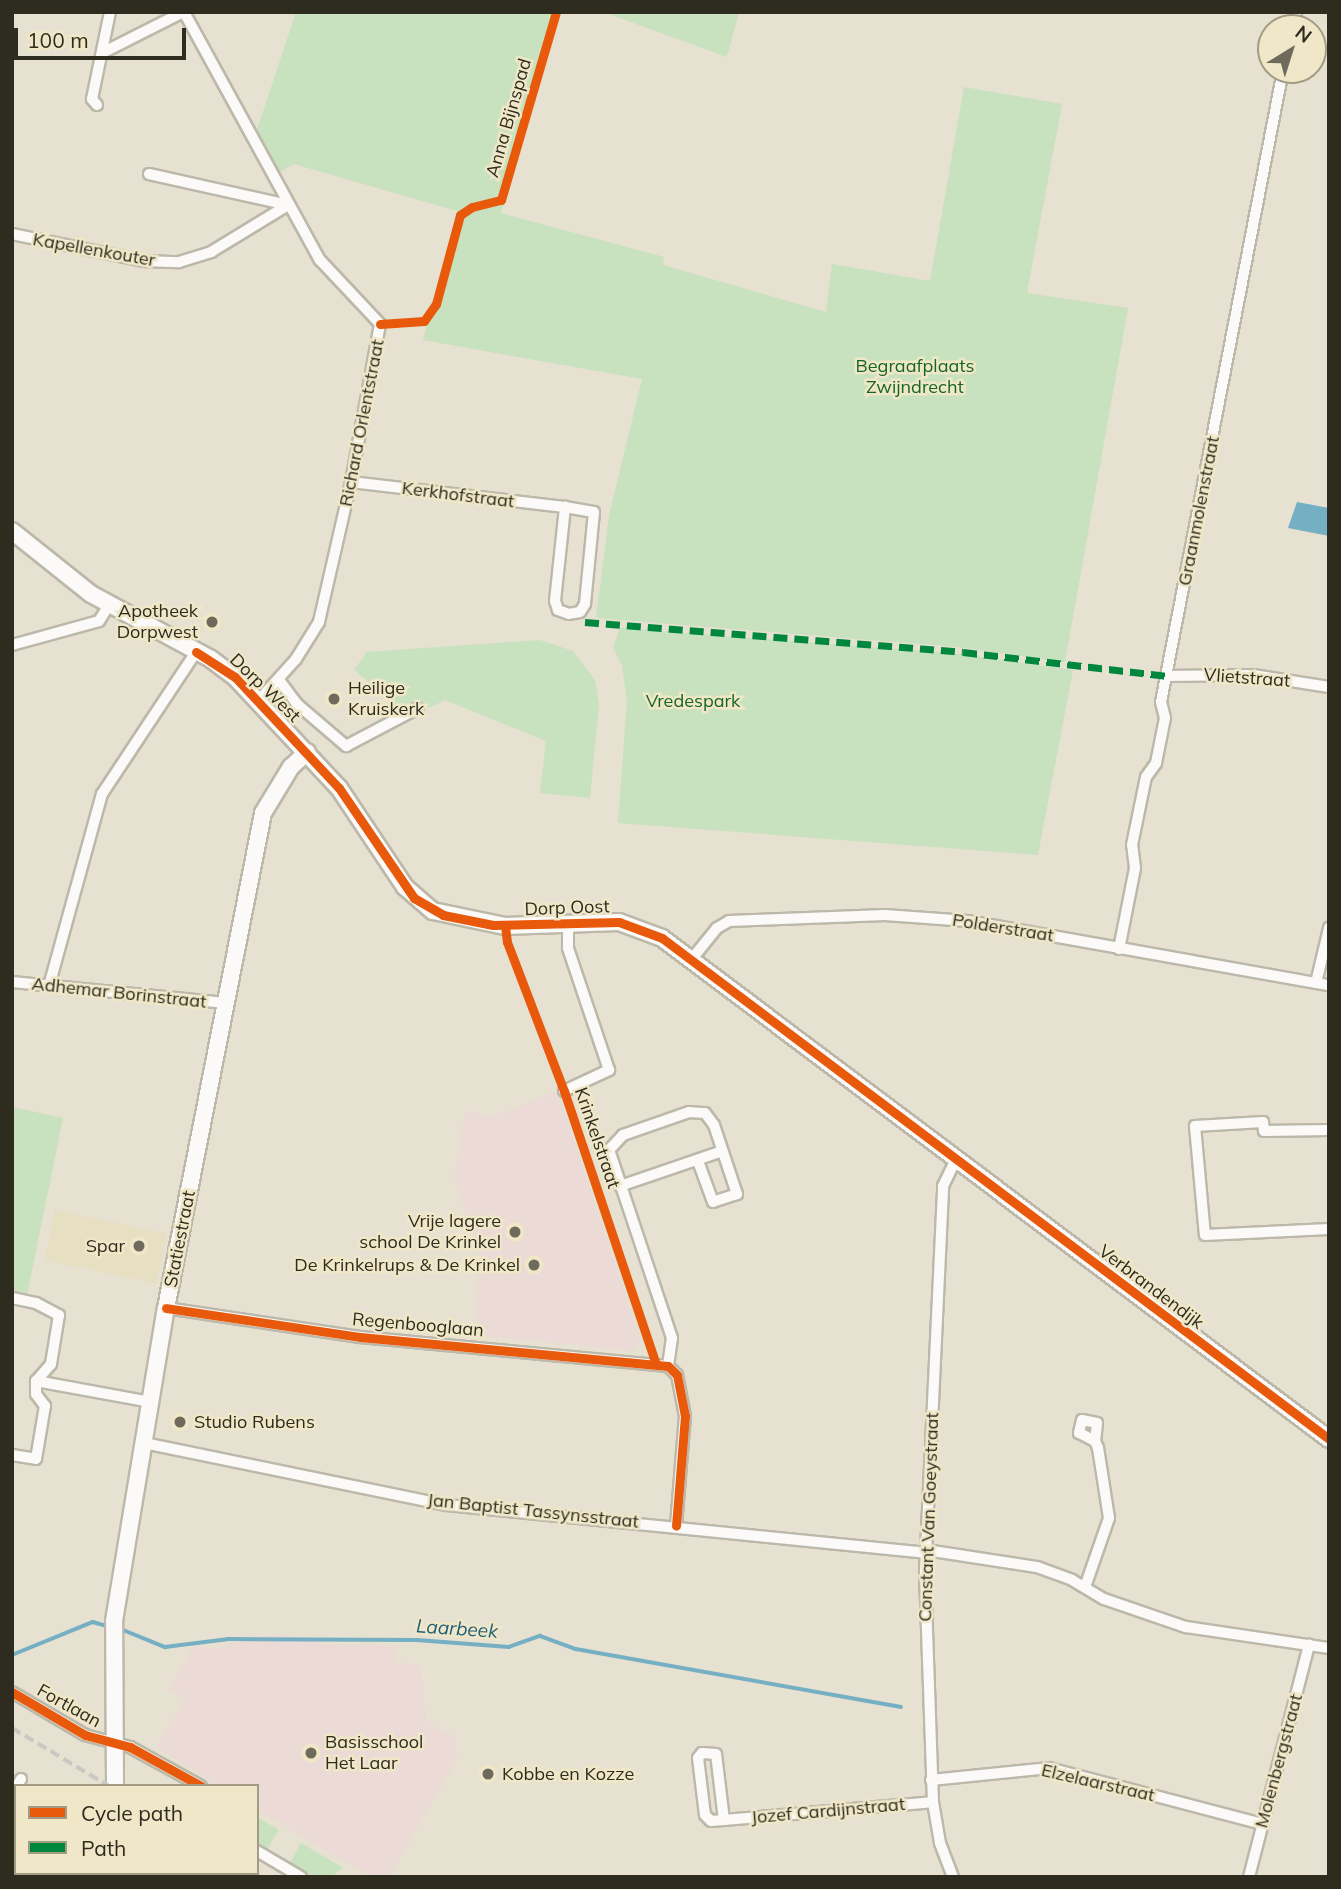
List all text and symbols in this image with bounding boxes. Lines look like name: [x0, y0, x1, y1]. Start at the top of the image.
scale bar: [18, 14, 189, 58]
north arrow: [1257, 14, 1327, 84]
text: N: [1291, 20, 1317, 48]
text: 100 m: [27, 27, 89, 53]
street label: Anna Bijnspad: [482, 56, 536, 180]
street label: Kapellenkouter: [31, 229, 157, 271]
street label: Richard Orlentstraat: [335, 338, 389, 508]
park label: Begraafplaats Zwijndrecht: [856, 356, 974, 398]
street label: Graanmolenstraat: [1174, 434, 1224, 588]
street label: Kerkhofstraat: [401, 477, 515, 513]
place label: Apotheek Dorpwest: [117, 601, 198, 644]
marker: Apotheek Dorpwest: [204, 614, 220, 630]
street label: Dorp West: [225, 649, 305, 727]
street label: Vlietstraat: [1203, 664, 1291, 692]
place label: Heilige Kruiskerk: [348, 678, 424, 720]
park label: Vredespark: [646, 690, 740, 712]
marker: Heilige Kruiskerk: [326, 691, 342, 707]
street label: Dorp Oost: [524, 896, 610, 920]
street label: Polderstraat: [951, 909, 1055, 947]
street label: Adhemar Borinstraat: [31, 973, 207, 1013]
street label: Krinkelstraat: [570, 1085, 624, 1191]
street label: Statiestraat: [160, 1189, 200, 1289]
place label: Vrije lagere school De Krinkel: [359, 1211, 501, 1254]
marker: Vrije lagere school De Krinkel: [507, 1224, 523, 1240]
place label: Spar: [86, 1235, 125, 1257]
marker: Spar: [131, 1238, 147, 1254]
street label: Verbrandendijk: [1094, 1240, 1208, 1334]
place label: De Krinkelrups & De Krinkel: [294, 1254, 520, 1276]
marker: De Krinkelrups & De Krinkel: [526, 1257, 542, 1273]
street label: Regenbooglaan: [351, 1308, 485, 1342]
place label: Studio Rubens: [194, 1411, 315, 1433]
street label: Constant Van Goeystraat: [915, 1412, 943, 1622]
marker: Studio Rubens: [172, 1414, 188, 1430]
street label: Jan Baptist Tassynsstraat: [426, 1489, 640, 1533]
water label: Laarbeek: [415, 1615, 499, 1643]
street label: Fortlaan: [33, 1680, 105, 1732]
street label: Molenbergstraat: [1251, 1692, 1307, 1830]
place label: Basisschool Het Laar: [325, 1732, 423, 1774]
marker: Basisschool Het Laar: [303, 1745, 319, 1761]
street label: Elzelaarstraat: [1039, 1759, 1157, 1807]
place label: Kobbe en Kozze: [502, 1763, 634, 1785]
marker: Kobbe en Kozze: [480, 1766, 496, 1782]
legend: [14, 1784, 259, 1875]
street label: Jozef Cardijnstraat: [750, 1794, 906, 1828]
text: Cycle path: [81, 1800, 183, 1826]
text: Path: [81, 1835, 126, 1861]

